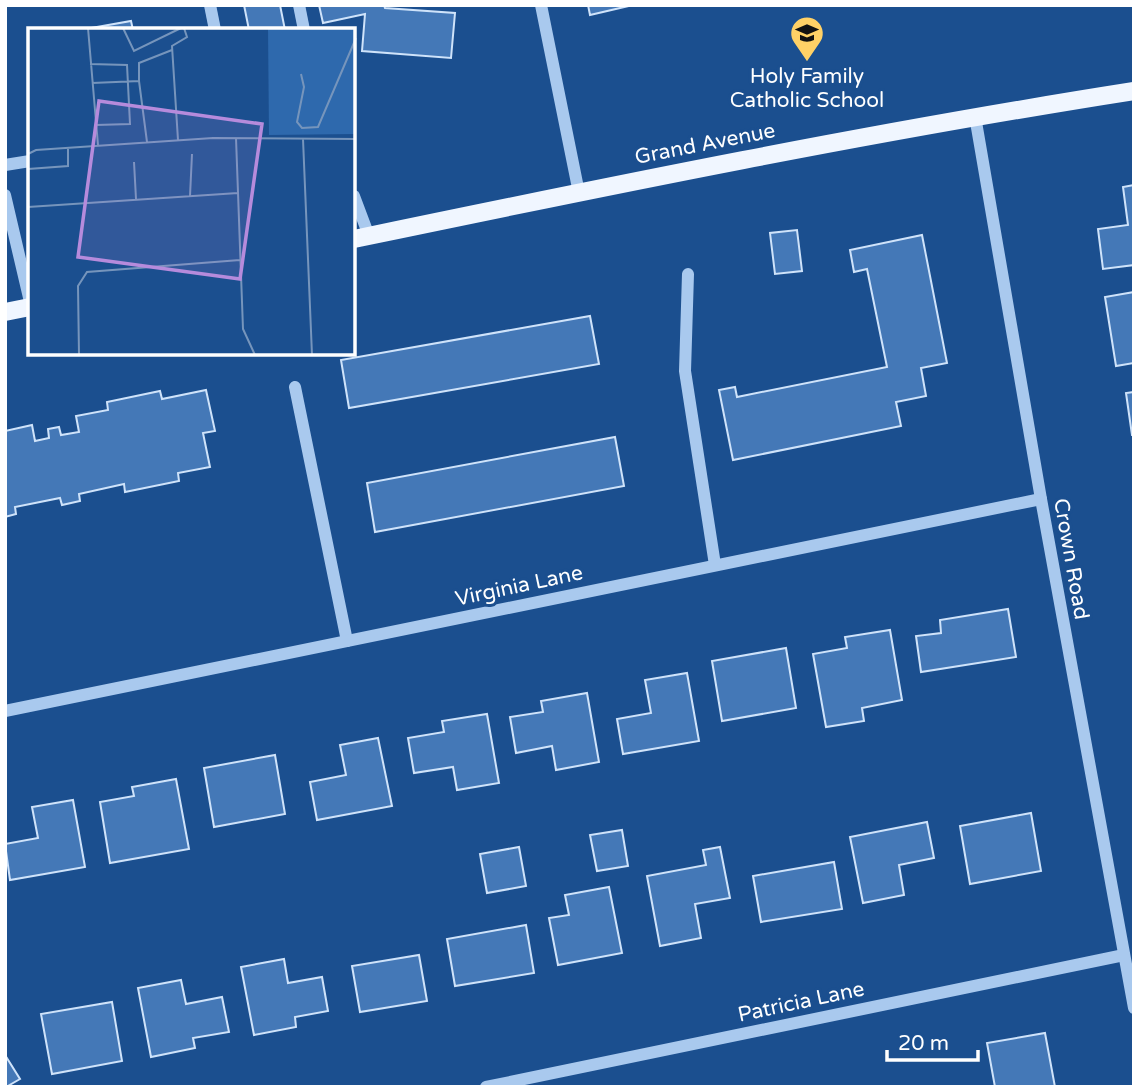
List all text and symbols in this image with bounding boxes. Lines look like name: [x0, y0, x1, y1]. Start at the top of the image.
school or university icon: Holy Family Catholic School: [788, 14, 826, 63]
inset map: [28, 28, 355, 355]
place label: Holy Family Catholic School: [730, 64, 884, 113]
street label: Grand Avenue: [633, 118, 777, 170]
street label: Crown Road: [1048, 497, 1094, 621]
street label: Virginia Lane: [453, 560, 585, 612]
street label: Patricia Lane: [735, 976, 867, 1028]
scale bar: [887, 1018, 978, 1062]
text: 20 m: [898, 1031, 949, 1056]

